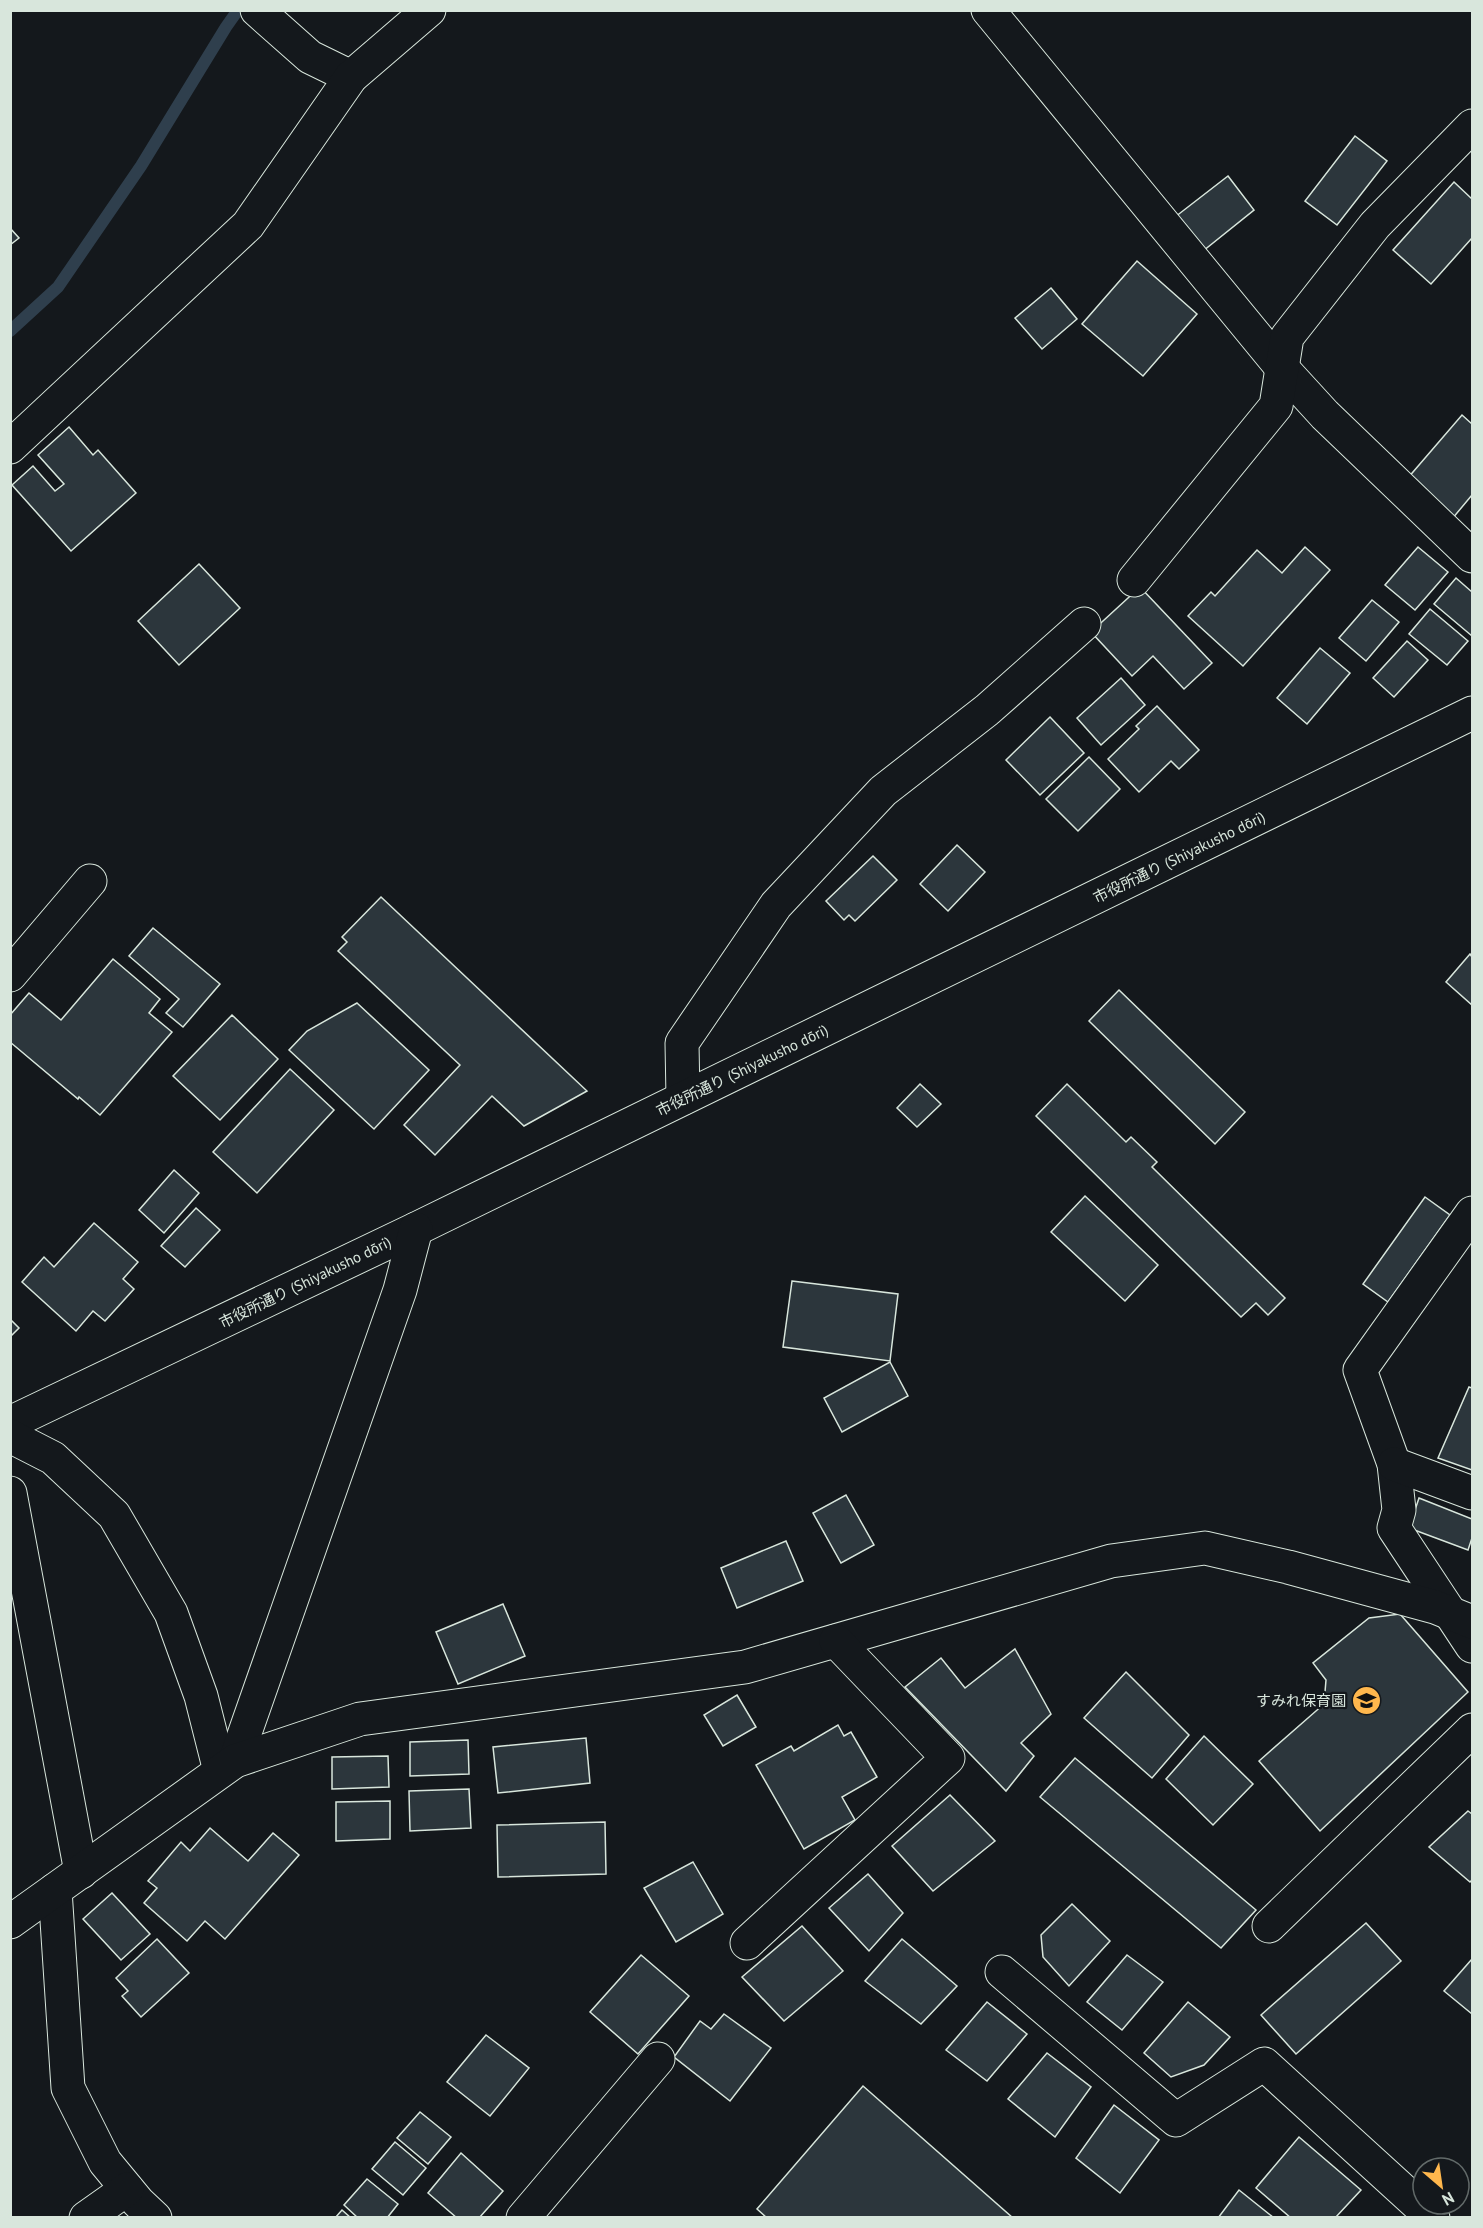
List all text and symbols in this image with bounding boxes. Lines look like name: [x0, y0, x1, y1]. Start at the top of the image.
street label: 市役所通り (Shiyakusho dōri): [1090, 807, 1268, 907]
street label: 市役所通り (Shiyakusho dōri): [653, 1020, 831, 1120]
street label: 市役所通り (Shiyakusho dōri): [216, 1232, 394, 1332]
school or university icon: すみれ保育園: [1351, 1684, 1383, 1716]
place label: すみれ保育園: [1256, 1691, 1346, 1710]
north arrow: [1411, 2156, 1471, 2216]
text: N: [1439, 2188, 1458, 2210]

